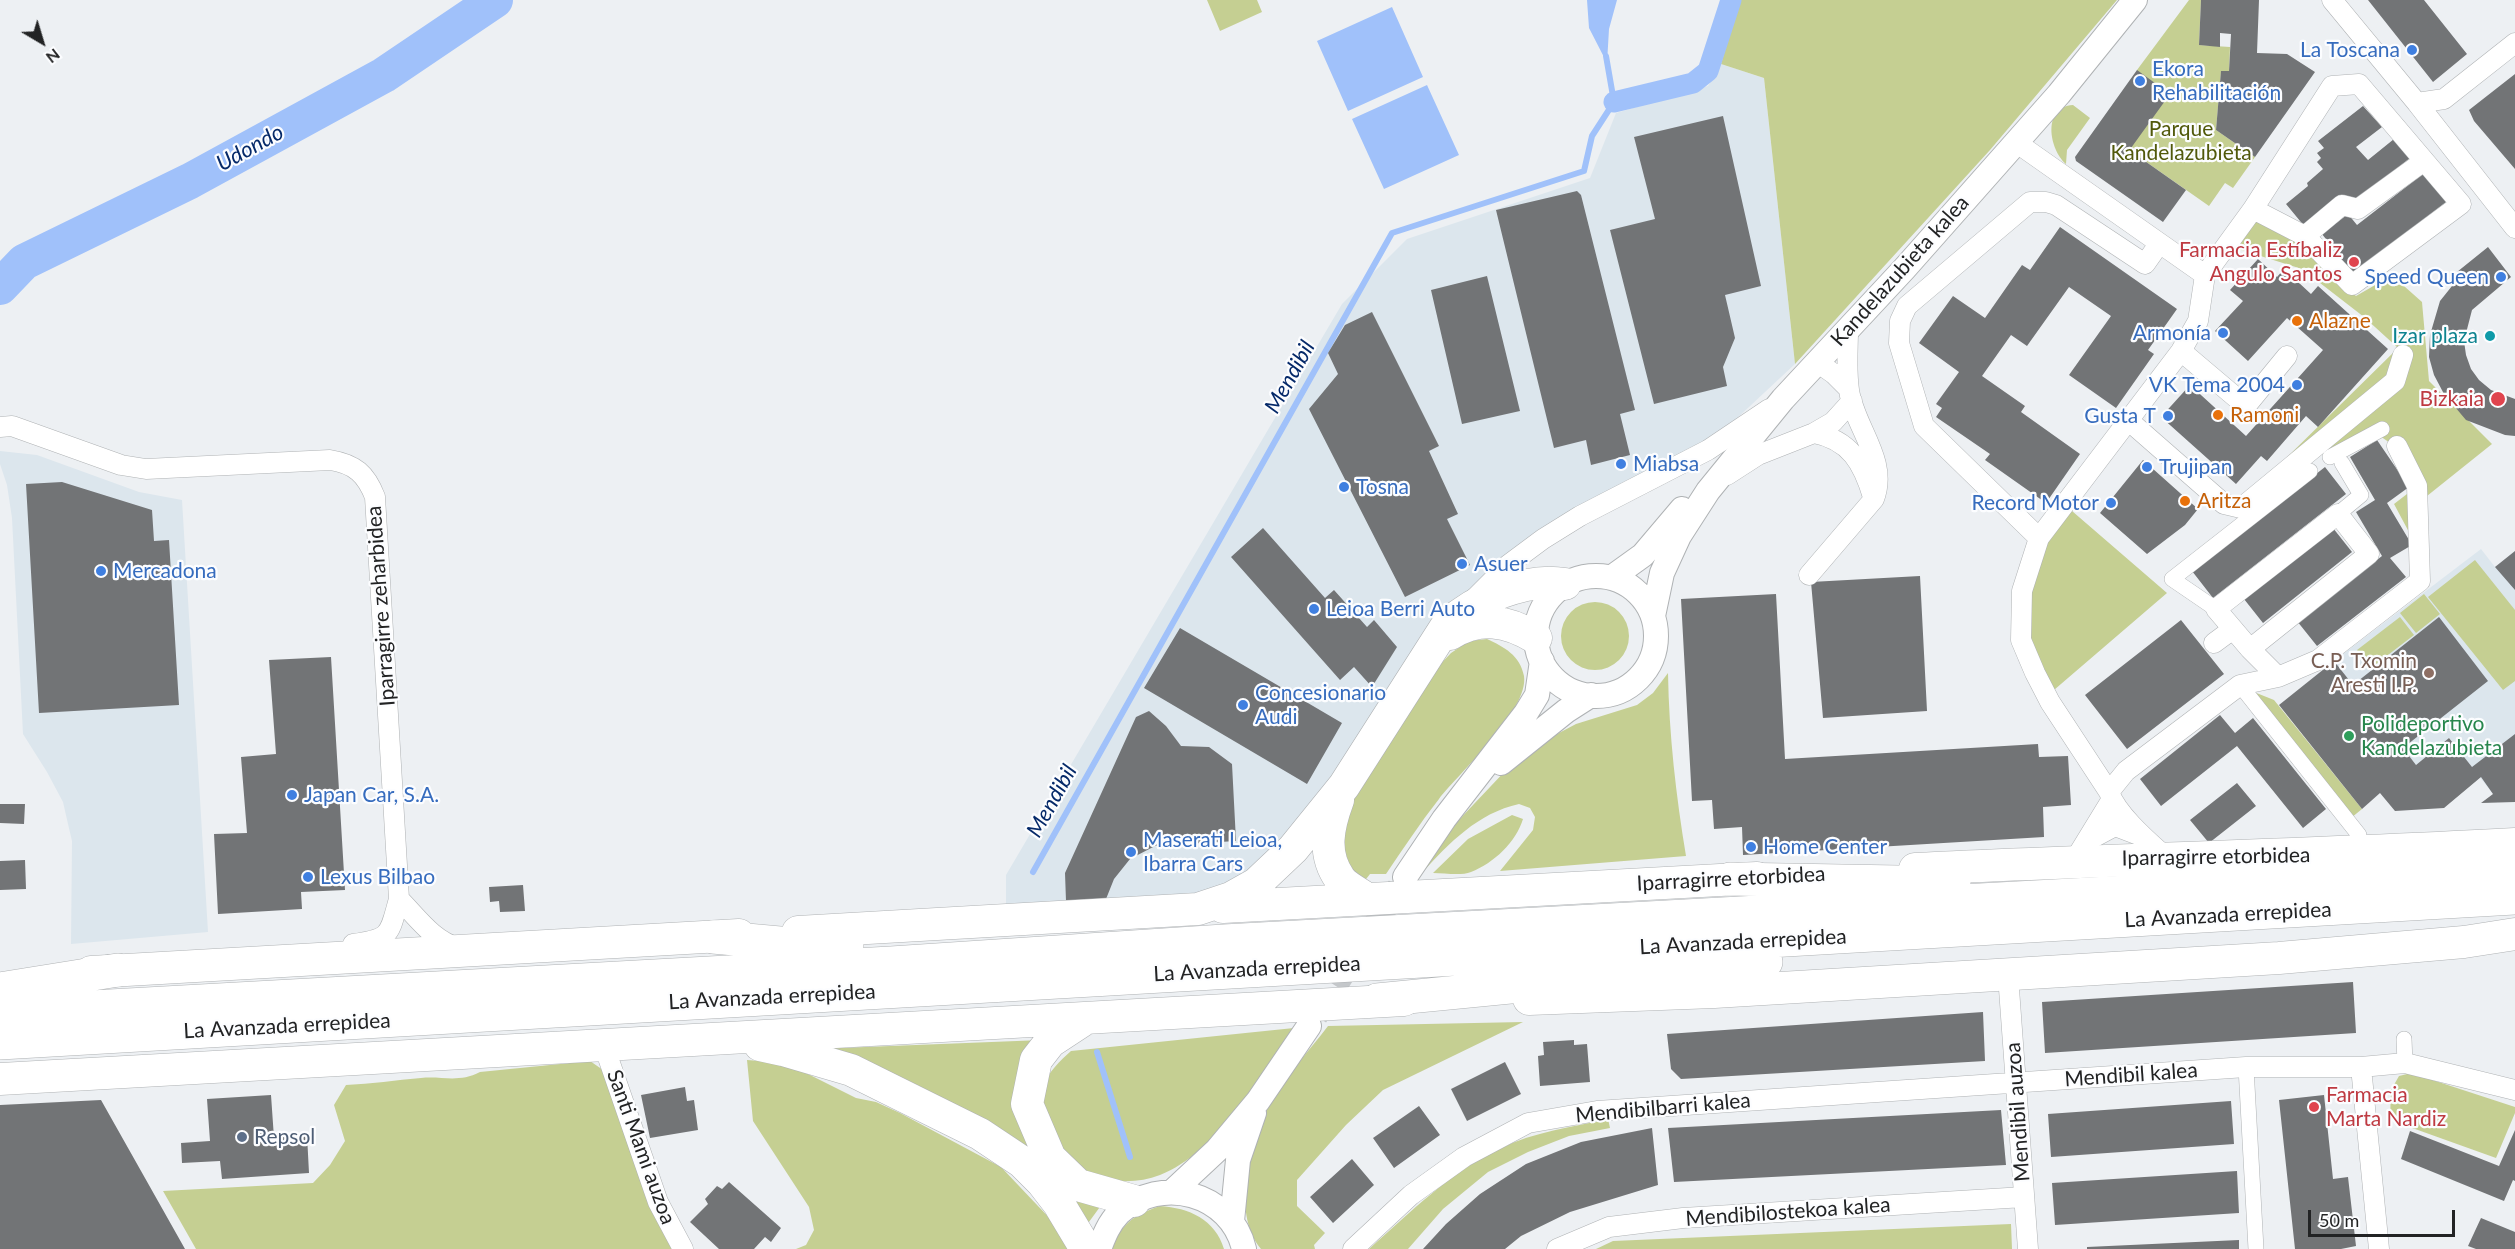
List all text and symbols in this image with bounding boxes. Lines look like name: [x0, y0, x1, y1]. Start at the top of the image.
north arrow: [12, 12, 72, 72]
place label: La Toscana: [2300, 37, 2400, 63]
marker: La Toscana: [2405, 43, 2419, 57]
text: N: [43, 45, 64, 68]
place label: Ekora Rehabilitación: [2152, 56, 2281, 106]
marker: Ekora Rehabilitación: [2133, 74, 2147, 88]
park label: Parque Kandelazubieta: [2110, 116, 2252, 166]
water label: Udondo: [212, 119, 288, 177]
street label: Kandelazubieta kalea: [1826, 190, 1974, 352]
place label: Farmacia Estíbaliz Angulo Santos: [2179, 237, 2342, 287]
marker: Farmacia Estíbaliz Angulo Santos: [2347, 255, 2361, 269]
place label: Speed Queen: [2365, 264, 2489, 290]
marker: Speed Queen: [2494, 270, 2508, 284]
place label: Alazne: [2309, 308, 2371, 334]
marker: Alazne: [2290, 314, 2304, 328]
place label: Armonía: [2133, 320, 2211, 346]
place label: Izar plaza: [2392, 323, 2478, 349]
marker: Armonía: [2216, 326, 2230, 340]
marker: Izar plaza: [2483, 329, 2497, 343]
water label: Mendibil: [1259, 336, 1321, 418]
place label: VK Tema 2004: [2149, 372, 2285, 398]
marker: VK Tema 2004: [2290, 378, 2304, 392]
place label: Bizkaia: [2420, 386, 2484, 412]
marker: Bizkaia: [2489, 390, 2507, 408]
place label: Ramoni: [2230, 402, 2299, 428]
place label: Gusta T: [2084, 403, 2156, 429]
marker: Ramoni: [2211, 408, 2225, 422]
marker: Gusta T: [2161, 409, 2175, 423]
place label: Miabsa: [1633, 451, 1699, 477]
place label: Trujipan: [2159, 454, 2232, 480]
marker: Miabsa: [1614, 457, 1628, 471]
marker: Trujipan: [2140, 460, 2154, 474]
place label: Tosna: [1356, 474, 1409, 500]
marker: Tosna: [1337, 480, 1351, 494]
place label: Aritza: [2197, 488, 2251, 514]
place label: Record Motor: [1971, 490, 2099, 516]
marker: Aritza: [2178, 494, 2192, 508]
marker: Record Motor: [2104, 496, 2118, 510]
street label: Iparragirre zeharbidea: [361, 505, 401, 707]
place label: Asuer: [1474, 551, 1528, 577]
marker: Asuer: [1455, 557, 1469, 571]
place label: Mercadona: [113, 558, 217, 584]
marker: Mercadona: [94, 564, 108, 578]
place label: Leioa Berri Auto: [1326, 596, 1475, 622]
marker: Leioa Berri Auto: [1307, 602, 1321, 616]
place label: C.P. Txomin Aresti I.P.: [2311, 648, 2417, 698]
marker: C.P. Txomin Aresti I.P.: [2422, 666, 2436, 680]
place label: Concesionario Audi: [1255, 680, 1386, 730]
marker: Concesionario Audi: [1236, 698, 1250, 712]
place label: Polideportivo Kandelazubieta: [2361, 711, 2502, 761]
marker: Polideportivo Kandelazubieta: [2342, 729, 2356, 743]
water label: Mendibil: [1021, 760, 1083, 842]
place label: Japan Car, S.A.: [304, 782, 439, 808]
marker: Japan Car, S.A.: [285, 788, 299, 802]
place label: Maserati Leioa, Ibarra Cars: [1143, 827, 1282, 877]
place label: Home Center: [1763, 834, 1887, 860]
marker: Home Center: [1744, 840, 1758, 854]
street label: Iparragirre etorbidea: [2121, 843, 2311, 871]
marker: Maserati Leioa, Ibarra Cars: [1124, 845, 1138, 859]
street label: Iparragirre etorbidea: [1636, 861, 1826, 897]
place label: Lexus Bilbao: [320, 864, 435, 890]
marker: Lexus Bilbao: [301, 870, 315, 884]
street label: La Avanzada errepidea: [2124, 897, 2332, 933]
street label: La Avanzada errepidea: [1639, 924, 1847, 960]
street label: La Avanzada errepidea: [1153, 951, 1361, 987]
street label: La Avanzada errepidea: [668, 979, 876, 1015]
street label: La Avanzada errepidea: [183, 1008, 391, 1044]
street label: Mendibil auzoa: [2001, 1041, 2035, 1183]
street label: Mendibil kalea: [2064, 1058, 2198, 1092]
street label: Santi Mami auzoa: [601, 1066, 681, 1228]
place label: Farmacia Marta Nardiz: [2326, 1082, 2446, 1132]
street label: Mendibilbarri kalea: [1574, 1088, 1752, 1128]
marker: Farmacia Marta Nardiz: [2307, 1100, 2321, 1114]
place label: Repsol: [254, 1124, 315, 1150]
marker: Repsol: [235, 1130, 249, 1144]
street label: Mendibilostekoa kalea: [1685, 1192, 1891, 1232]
scale bar: [2311, 1198, 2458, 1236]
text: 50 m: [2319, 1209, 2359, 1231]

